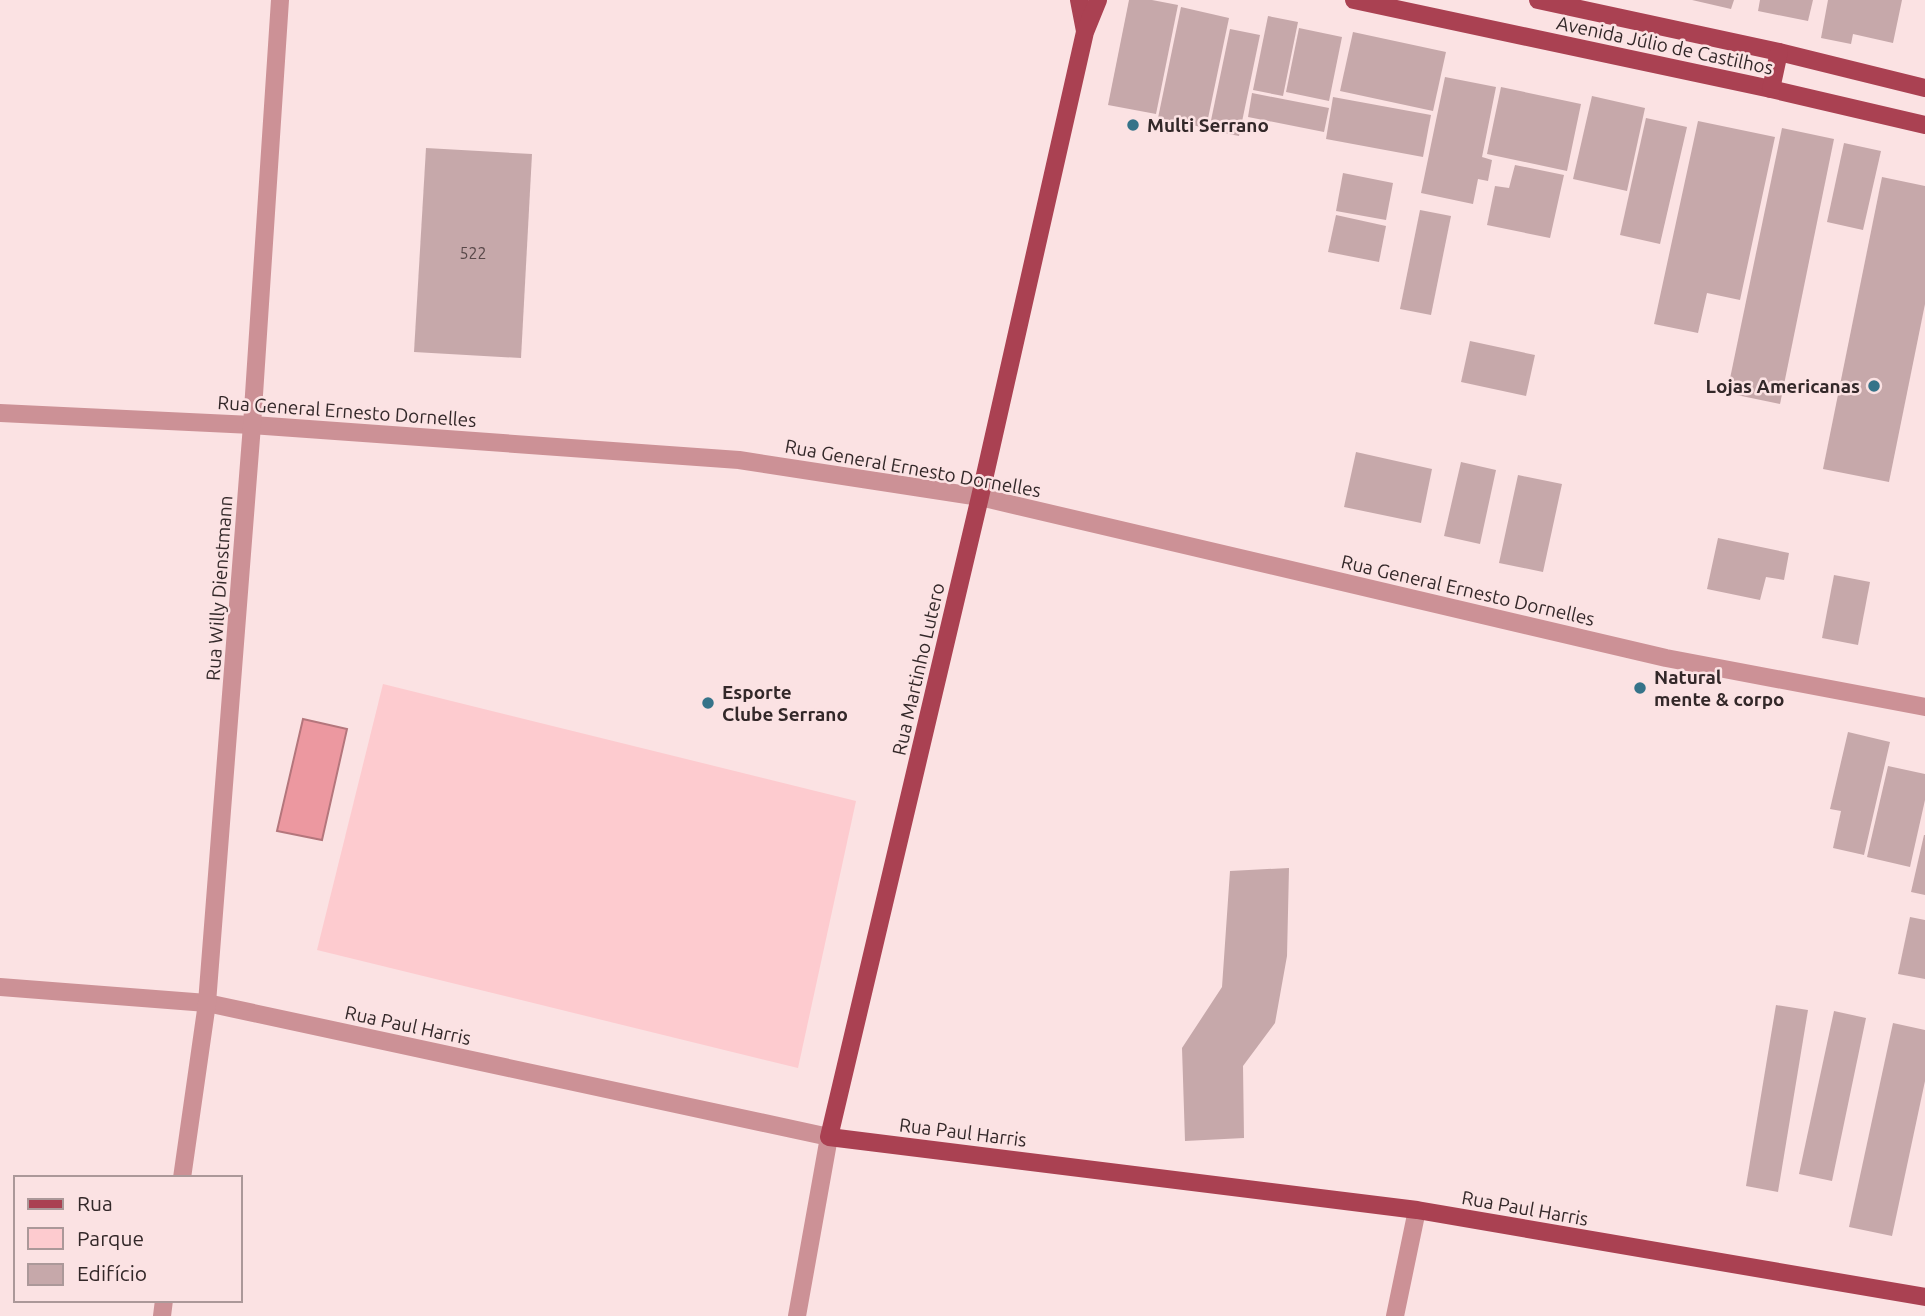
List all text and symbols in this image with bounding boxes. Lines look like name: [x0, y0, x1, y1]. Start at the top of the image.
street label: Avenida Júlio de Castilhos: [1555, 11, 1775, 79]
place label: Multi Serrano: [1147, 114, 1269, 136]
marker: Multi Serrano: [1125, 117, 1141, 133]
house number: 522: [459, 244, 487, 262]
place label: Lojas Americanas: [1706, 375, 1860, 397]
marker: Lojas Americanas: [1866, 378, 1882, 394]
street label: Rua General Ernesto Dornelles: [217, 391, 477, 431]
street label: Rua General Ernesto Dornelles: [783, 435, 1043, 501]
street label: Rua Willy Dienstmann: [202, 495, 236, 681]
street label: Rua General Ernesto Dornelles: [1339, 550, 1597, 630]
street label: Rua Martinho Lutero: [887, 581, 949, 757]
place label: Natural mente & corpo: [1654, 666, 1784, 710]
marker: Natural mente & corpo: [1632, 680, 1648, 696]
place label: Esporte Clube Serrano: [722, 681, 848, 725]
marker: Esporte Clube Serrano: [700, 695, 716, 711]
street label: Rua Paul Harris: [343, 1001, 473, 1049]
street label: Rua Paul Harris: [898, 1113, 1028, 1151]
legend: [14, 1176, 242, 1302]
street label: Rua Paul Harris: [1460, 1186, 1590, 1230]
text: Rua: [77, 1191, 113, 1215]
text: Parque: [77, 1226, 144, 1250]
text: Edifício: [77, 1261, 147, 1285]

